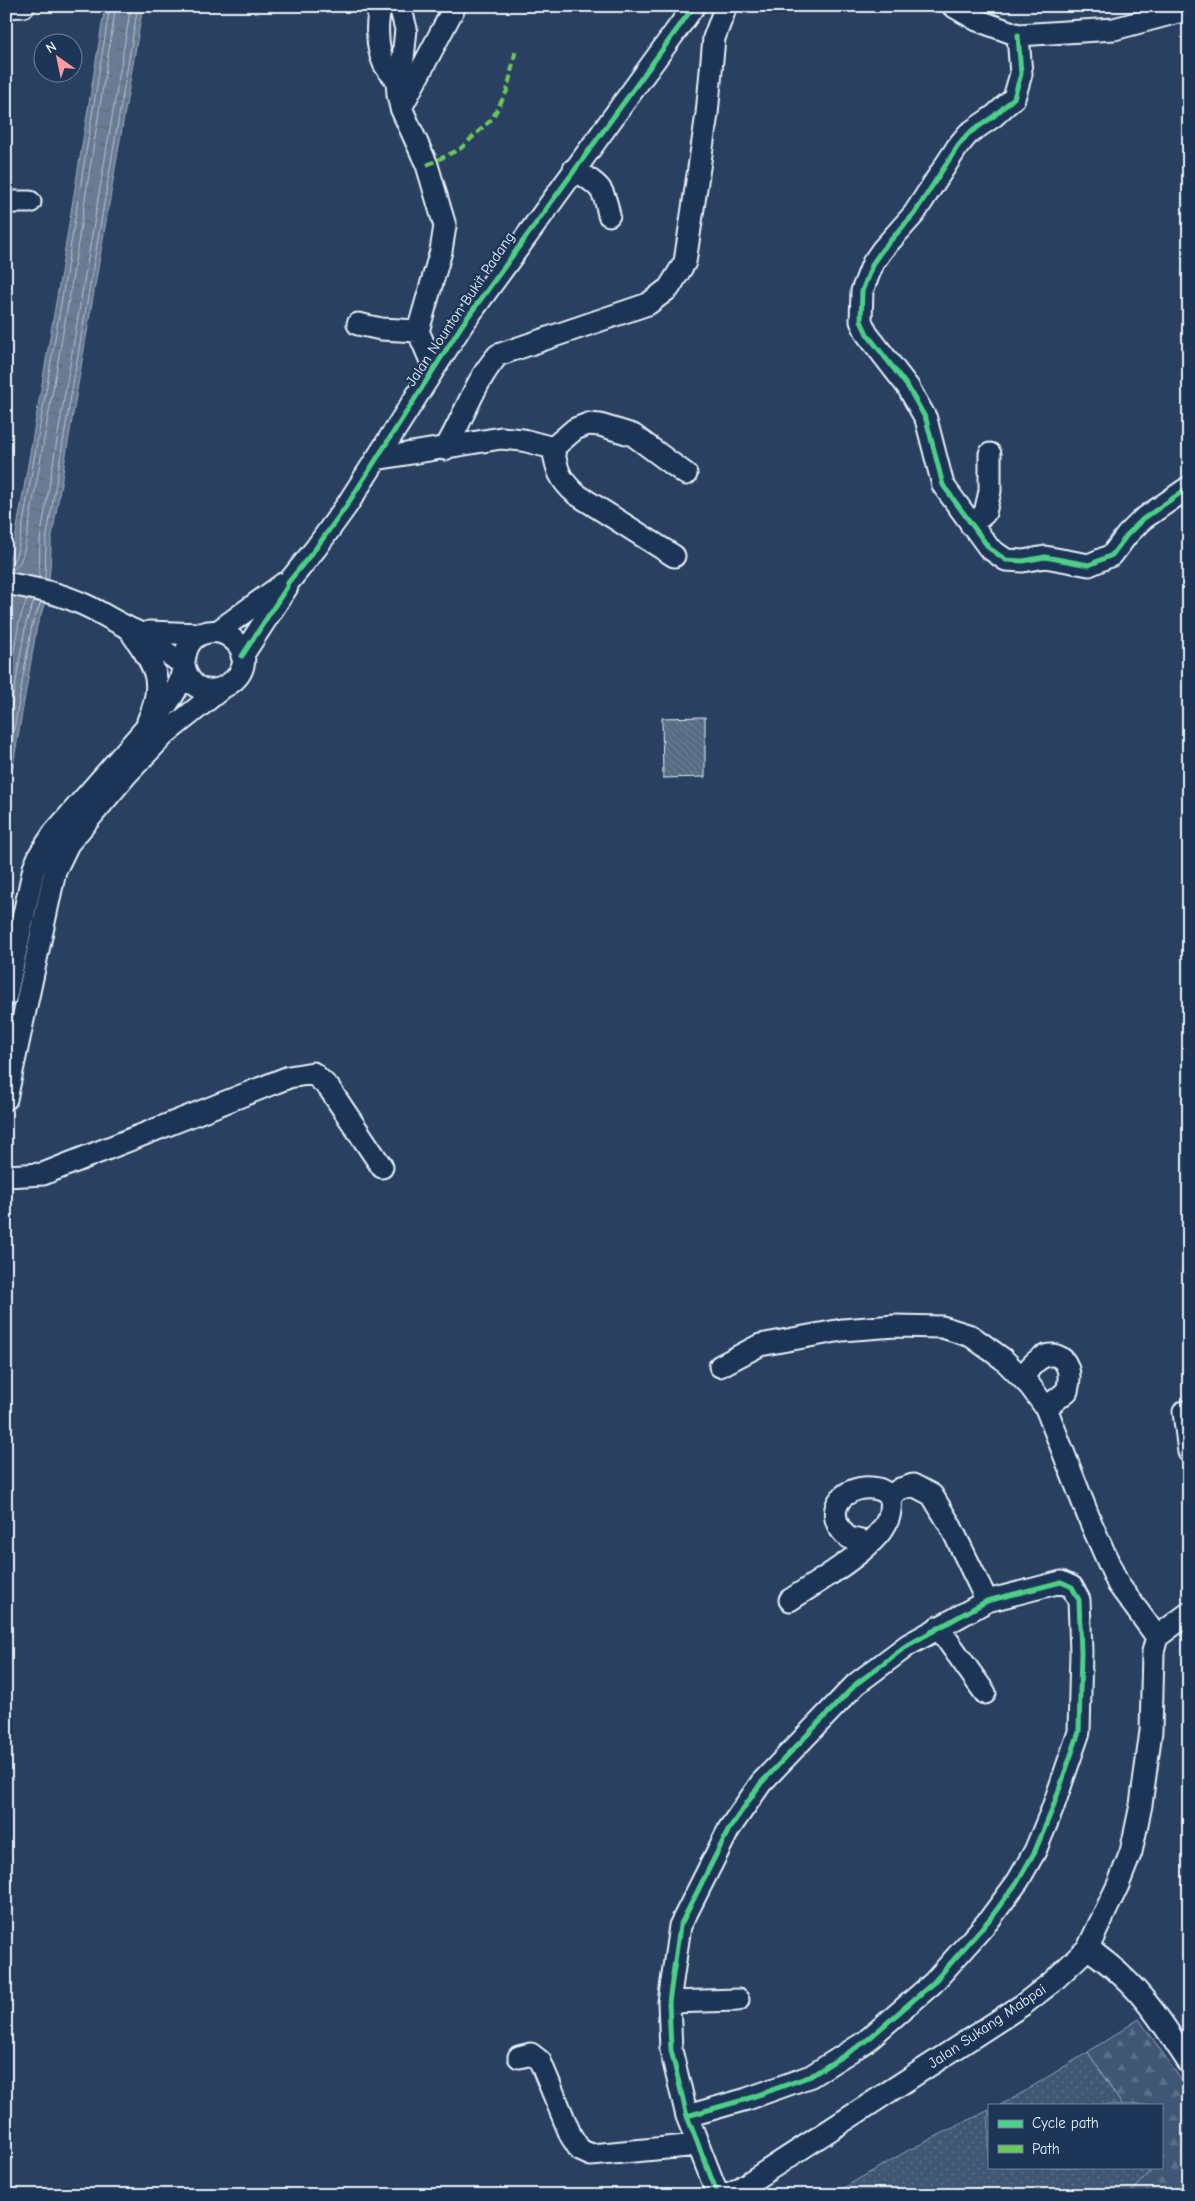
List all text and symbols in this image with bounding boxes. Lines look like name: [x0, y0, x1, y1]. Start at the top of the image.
north arrow: [32, 32, 82, 82]
text: N: [43, 38, 60, 57]
street label: Jalan Nounton Bukit Padang: [402, 228, 518, 390]
street label: Jalan Sukang Mabpai: [925, 1980, 1049, 2072]
legend: [988, 2104, 1162, 2168]
text: Cycle path: [1032, 2114, 1099, 2132]
text: Path: [1032, 2140, 1060, 2158]

